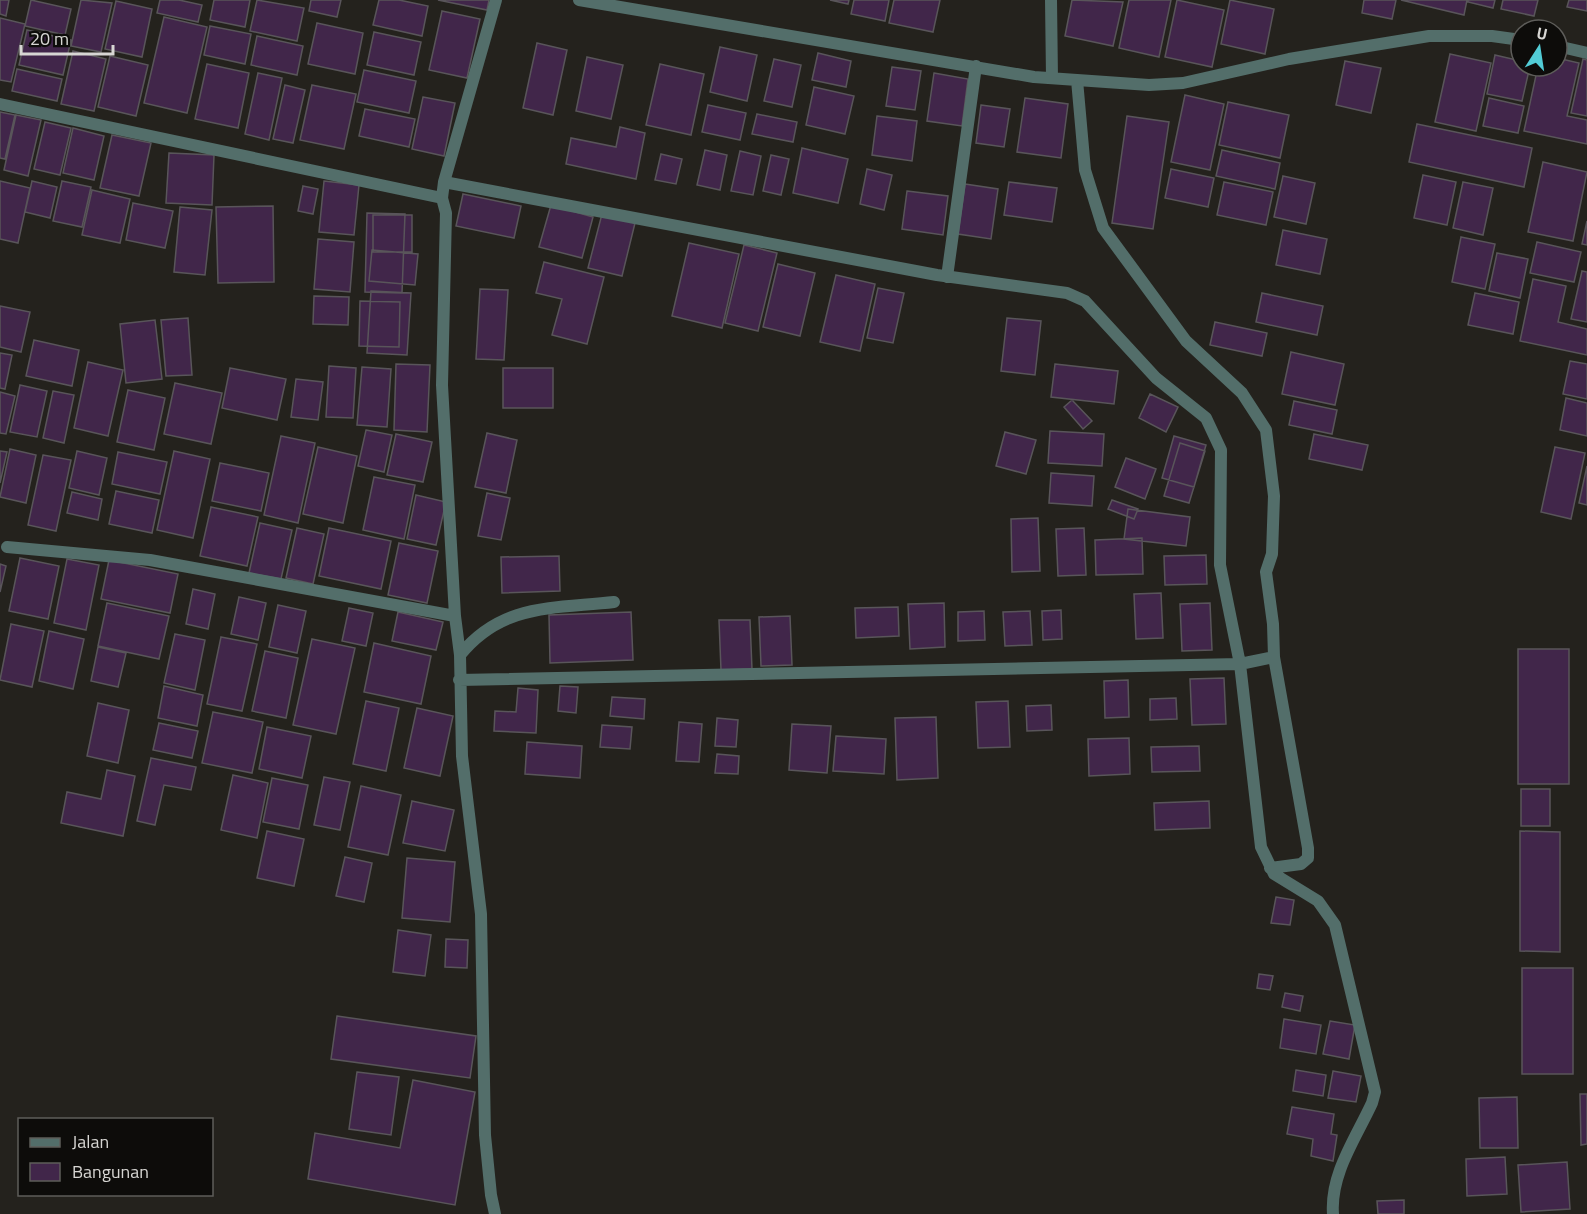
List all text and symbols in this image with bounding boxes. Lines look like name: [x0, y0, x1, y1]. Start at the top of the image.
scale bar: [21, 18, 112, 56]
north arrow: [1509, 18, 1569, 78]
text: U: [1535, 21, 1550, 46]
text: 20 m: [30, 25, 69, 52]
legend: [18, 1118, 213, 1196]
text: Jalan: [72, 1128, 109, 1155]
text: Bangunan: [72, 1158, 149, 1185]

